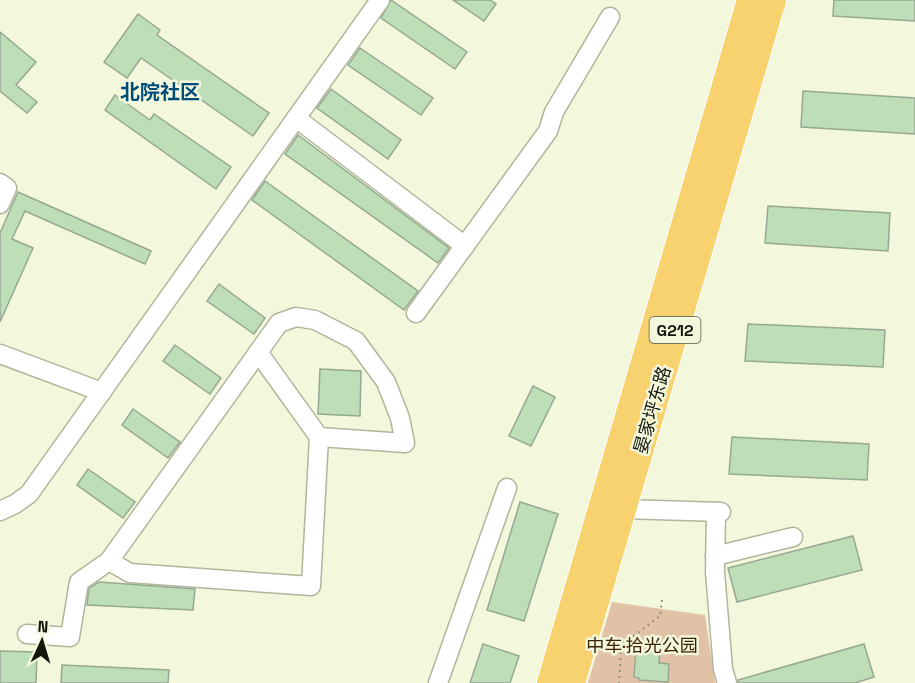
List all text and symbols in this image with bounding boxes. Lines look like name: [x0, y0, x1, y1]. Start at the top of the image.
district label: 北院社区: [120, 79, 200, 105]
road number: G212: [650, 317, 700, 343]
street label: 晏家坪东路: [629, 364, 675, 456]
north arrow: [12, 611, 72, 671]
text: N: [37, 616, 49, 637]
park label: 中车·拾光公园: [586, 634, 698, 657]

